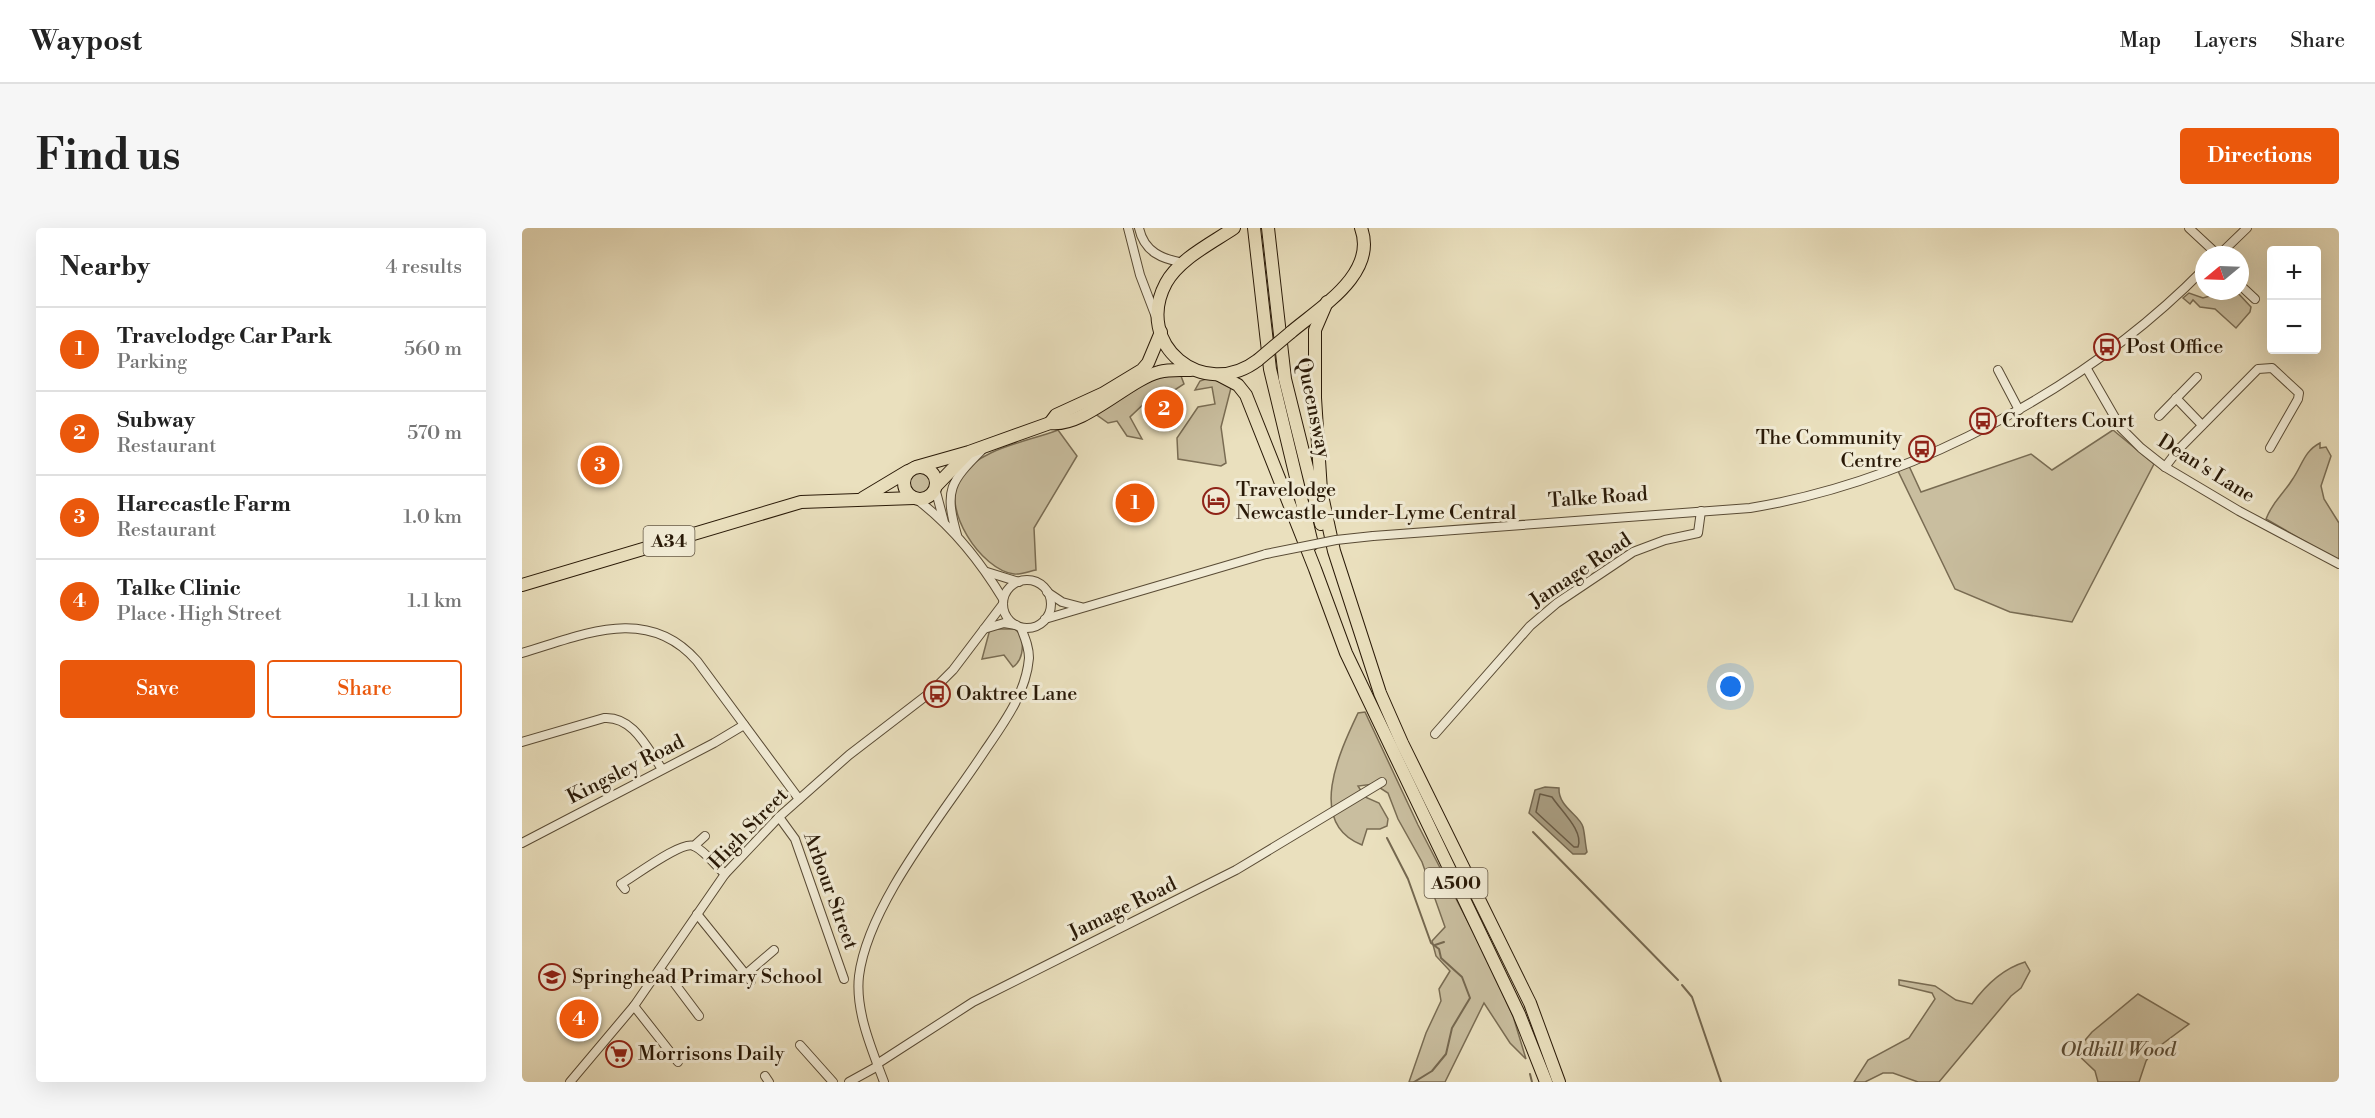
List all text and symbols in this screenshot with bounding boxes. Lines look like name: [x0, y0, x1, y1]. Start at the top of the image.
text: Waypost: [30, 24, 142, 59]
text: Map: [2120, 28, 2161, 54]
text: Layers: [2194, 28, 2257, 54]
text: Share: [2290, 28, 2345, 54]
button: Directions: [2180, 128, 2339, 184]
text: Find us: [36, 130, 180, 183]
north arrow: [2195, 246, 2249, 300]
map controls: [2267, 246, 2321, 354]
button: +: [2267, 246, 2321, 300]
text: Nearby: [60, 251, 150, 283]
text: 4 results: [385, 255, 462, 280]
button: −: [2267, 300, 2321, 354]
text: Travelodge Car Park: [117, 323, 332, 350]
bus stop icon: Post Office: [2092, 332, 2122, 362]
place label: Post Office: [2126, 335, 2223, 360]
text: 1: [75, 337, 84, 362]
text: 560 m: [404, 337, 462, 362]
text: Parking: [117, 350, 187, 375]
street label: Queensway: [1290, 356, 1336, 461]
pin: 2: [1144, 386, 1184, 432]
bus stop icon: Crofters Court: [1968, 406, 1998, 436]
text: Subway: [117, 407, 195, 434]
place label: Crofters Court: [2002, 409, 2134, 434]
text: 2: [73, 421, 86, 446]
text: 570 m: [407, 421, 462, 446]
place label: The Community Centre: [1756, 426, 1902, 474]
street label: Dean's Lane: [2153, 429, 2259, 509]
text: Restaurant: [117, 434, 216, 459]
bus stop icon: The Community Centre: [1907, 434, 1937, 464]
pin: 3: [580, 442, 620, 488]
place label: Travelodge Newcastle-under-Lyme Central: [1236, 478, 1517, 526]
pin: 1: [1116, 480, 1154, 526]
street label: Talke Road: [1547, 482, 1649, 514]
hotel icon: Travelodge Newcastle-under-Lyme Central: [1201, 486, 1231, 516]
text: Harecastle Farm: [117, 491, 291, 518]
text: 3: [73, 505, 86, 530]
text: 1.0 km: [403, 505, 462, 530]
text: Restaurant: [117, 518, 216, 543]
road number: A34: [644, 526, 694, 556]
street label: Jamage Road: [1525, 528, 1637, 615]
text: Talke Clinic: [117, 575, 241, 602]
text: 4: [73, 589, 86, 614]
text: 1.1 km: [408, 589, 462, 614]
text: Place · High Street: [117, 602, 282, 627]
button: Save: [60, 660, 255, 718]
button: Share: [267, 660, 462, 718]
your location: [1716, 672, 1745, 701]
bus stop icon: Oaktree Lane: [922, 679, 952, 709]
place label: Oaktree Lane: [956, 682, 1077, 707]
street label: Kingsley Road: [563, 729, 689, 810]
street label: High Street: [704, 783, 794, 875]
street label: Arbour Street: [797, 828, 863, 953]
road number: A500: [1424, 868, 1488, 898]
street label: Jamage Road: [1064, 872, 1182, 946]
school or university icon: Springhead Primary School: [537, 962, 567, 992]
place label: Springhead Primary School: [572, 965, 823, 990]
pin: 4: [560, 996, 598, 1042]
park label: Oldhill Wood: [2060, 1038, 2176, 1063]
supermarket icon: Morrisons Daily: [604, 1039, 634, 1069]
place label: Morrisons Daily: [638, 1042, 785, 1067]

